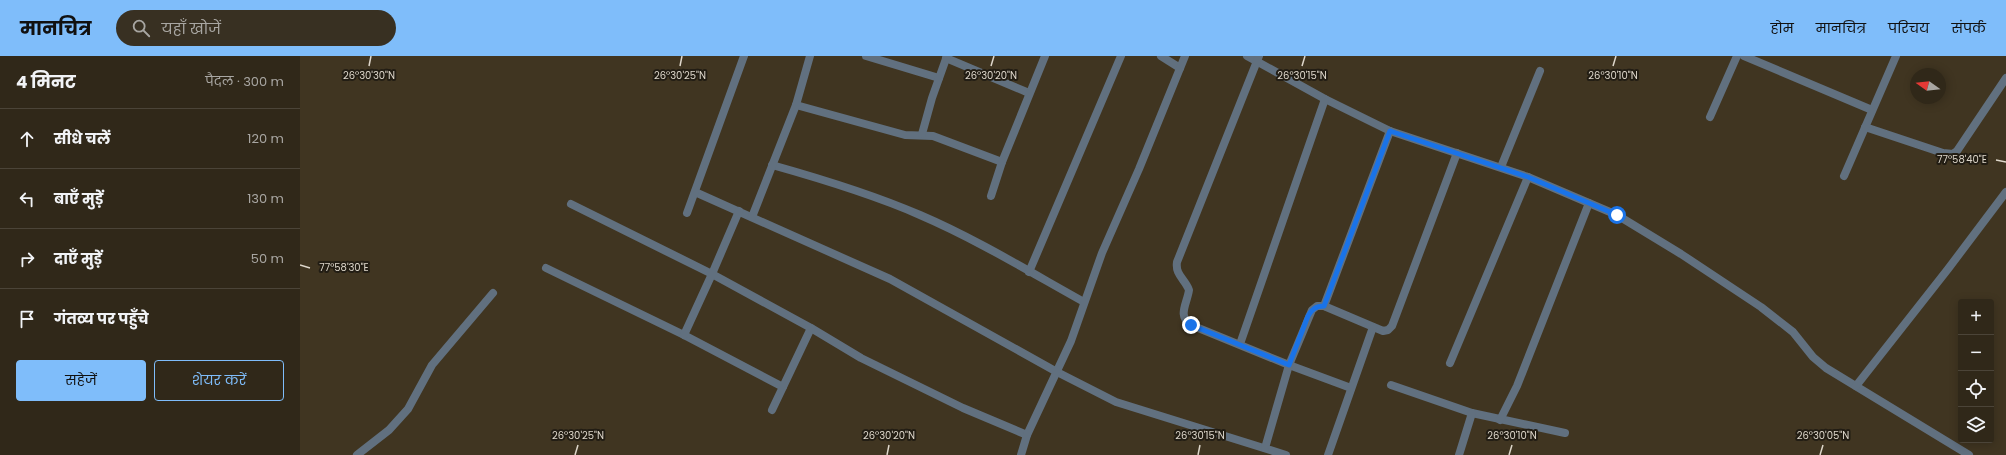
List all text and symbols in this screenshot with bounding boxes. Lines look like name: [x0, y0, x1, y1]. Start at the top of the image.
search box: [116, 10, 396, 46]
text: मानचित्र: [20, 15, 92, 42]
icon: search: [130, 17, 152, 39]
text: यहाँ खोजें: [162, 18, 221, 39]
text: होम: [1770, 18, 1794, 38]
text: मानचित्र: [1816, 18, 1866, 38]
text: परिचय: [1888, 18, 1929, 38]
text: संपर्क: [1951, 18, 1986, 38]
text: 26°30'30"N: [343, 68, 395, 83]
text: 26°30'25"N: [654, 68, 706, 83]
text: 26°30'20"N: [965, 68, 1017, 83]
text: 26°30'15"N: [1277, 68, 1327, 83]
text: 26°30'10"N: [1588, 68, 1638, 83]
north arrow: [1910, 68, 1946, 104]
text: 4 मिनट: [16, 70, 76, 94]
text: पैदल · 300 m: [205, 72, 284, 91]
icon: ahead: [16, 128, 38, 150]
text: सीधे चलें: [54, 128, 110, 149]
text: 120 m: [247, 129, 284, 148]
text: 77°58'40"E: [1937, 152, 1987, 167]
icon: left: [16, 188, 38, 210]
text: बाएँ मुड़ें: [54, 188, 103, 209]
text: 130 m: [247, 189, 284, 208]
route start: [1608, 206, 1626, 224]
icon: right: [16, 248, 38, 270]
text: दाएँ मुड़ें: [54, 248, 102, 269]
text: 50 m: [251, 249, 284, 268]
text: 77°58'30"E: [319, 260, 369, 275]
map controls: [1958, 299, 1994, 443]
button: +: [1958, 299, 1994, 335]
icon: arrive: [16, 308, 38, 330]
text: गंतव्य पर पहुँचे: [54, 308, 149, 329]
route end: [1182, 316, 1200, 334]
button: −: [1958, 335, 1994, 371]
button: सहेजें: [16, 360, 146, 401]
button: शेयर करें: [154, 360, 284, 401]
button: locate: [1958, 371, 1994, 407]
button: layers: [1958, 407, 1994, 443]
text: 26°30'25"N: [552, 428, 604, 443]
text: 26°30'20"N: [863, 428, 915, 443]
text: 26°30'15"N: [1175, 428, 1225, 443]
text: 26°30'10"N: [1487, 428, 1537, 443]
text: 26°30'05"N: [1797, 428, 1849, 443]

